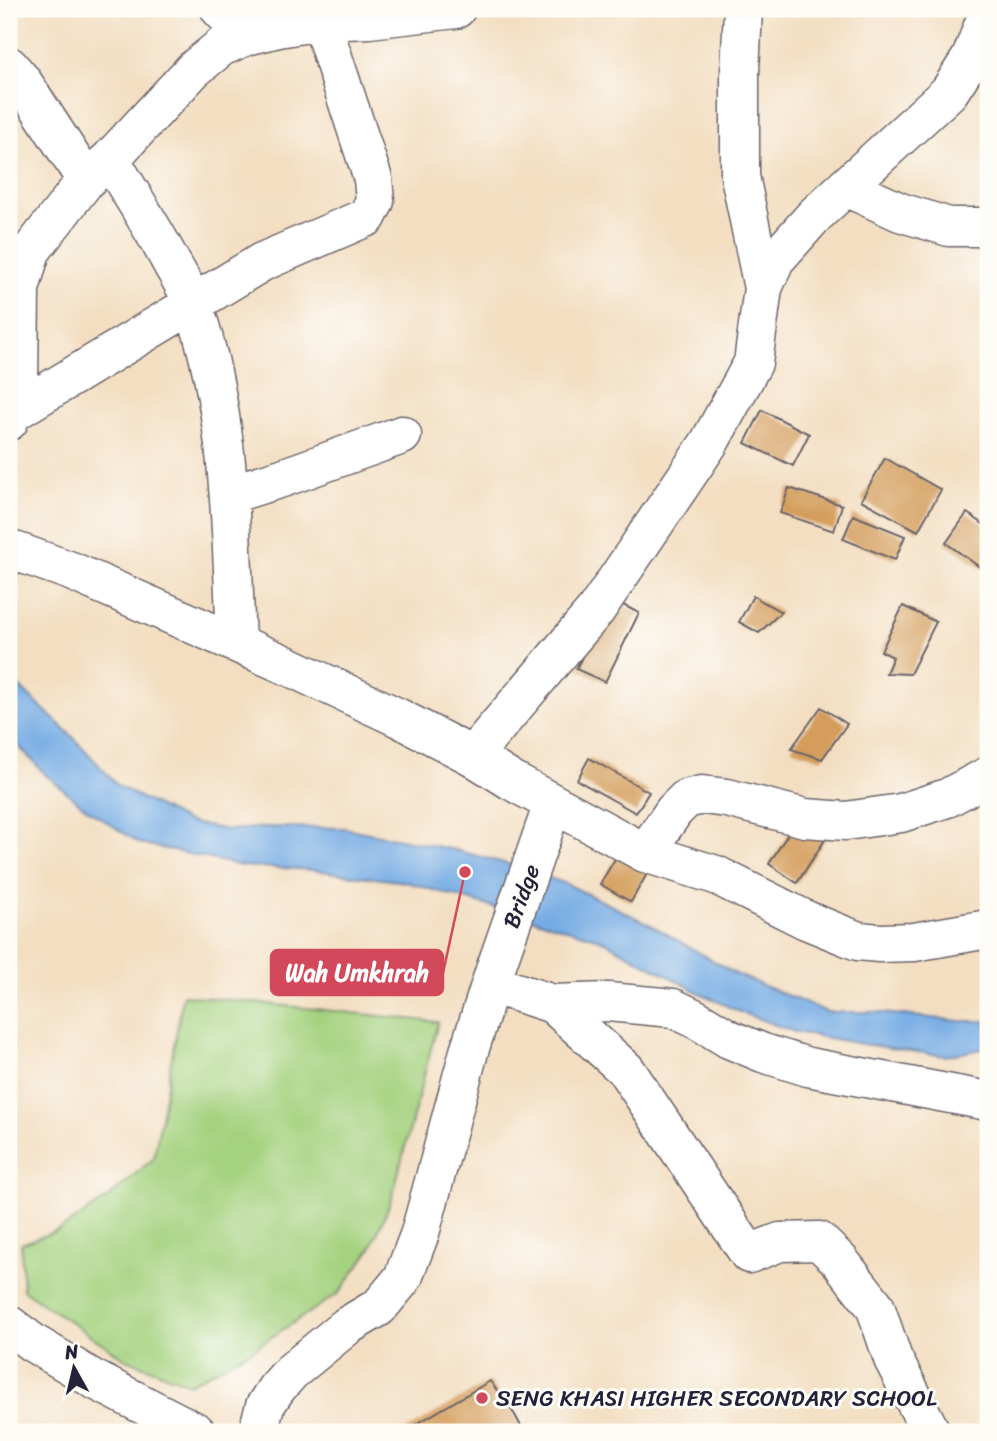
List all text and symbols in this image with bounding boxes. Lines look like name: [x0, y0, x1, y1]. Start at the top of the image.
street label: Bridge: [491, 858, 552, 934]
callout: Wah Umkhrah: [271, 950, 443, 995]
text: Wah Umkhrah: [285, 952, 429, 994]
north arrow: [38, 1332, 108, 1402]
text: N: [62, 1334, 81, 1369]
place label: SENG KHASI HIGHER SECONDARY SCHOOL: [496, 1378, 937, 1419]
marker: SENG KHASI HIGHER SECONDARY SCHOOL: [474, 1390, 490, 1406]

